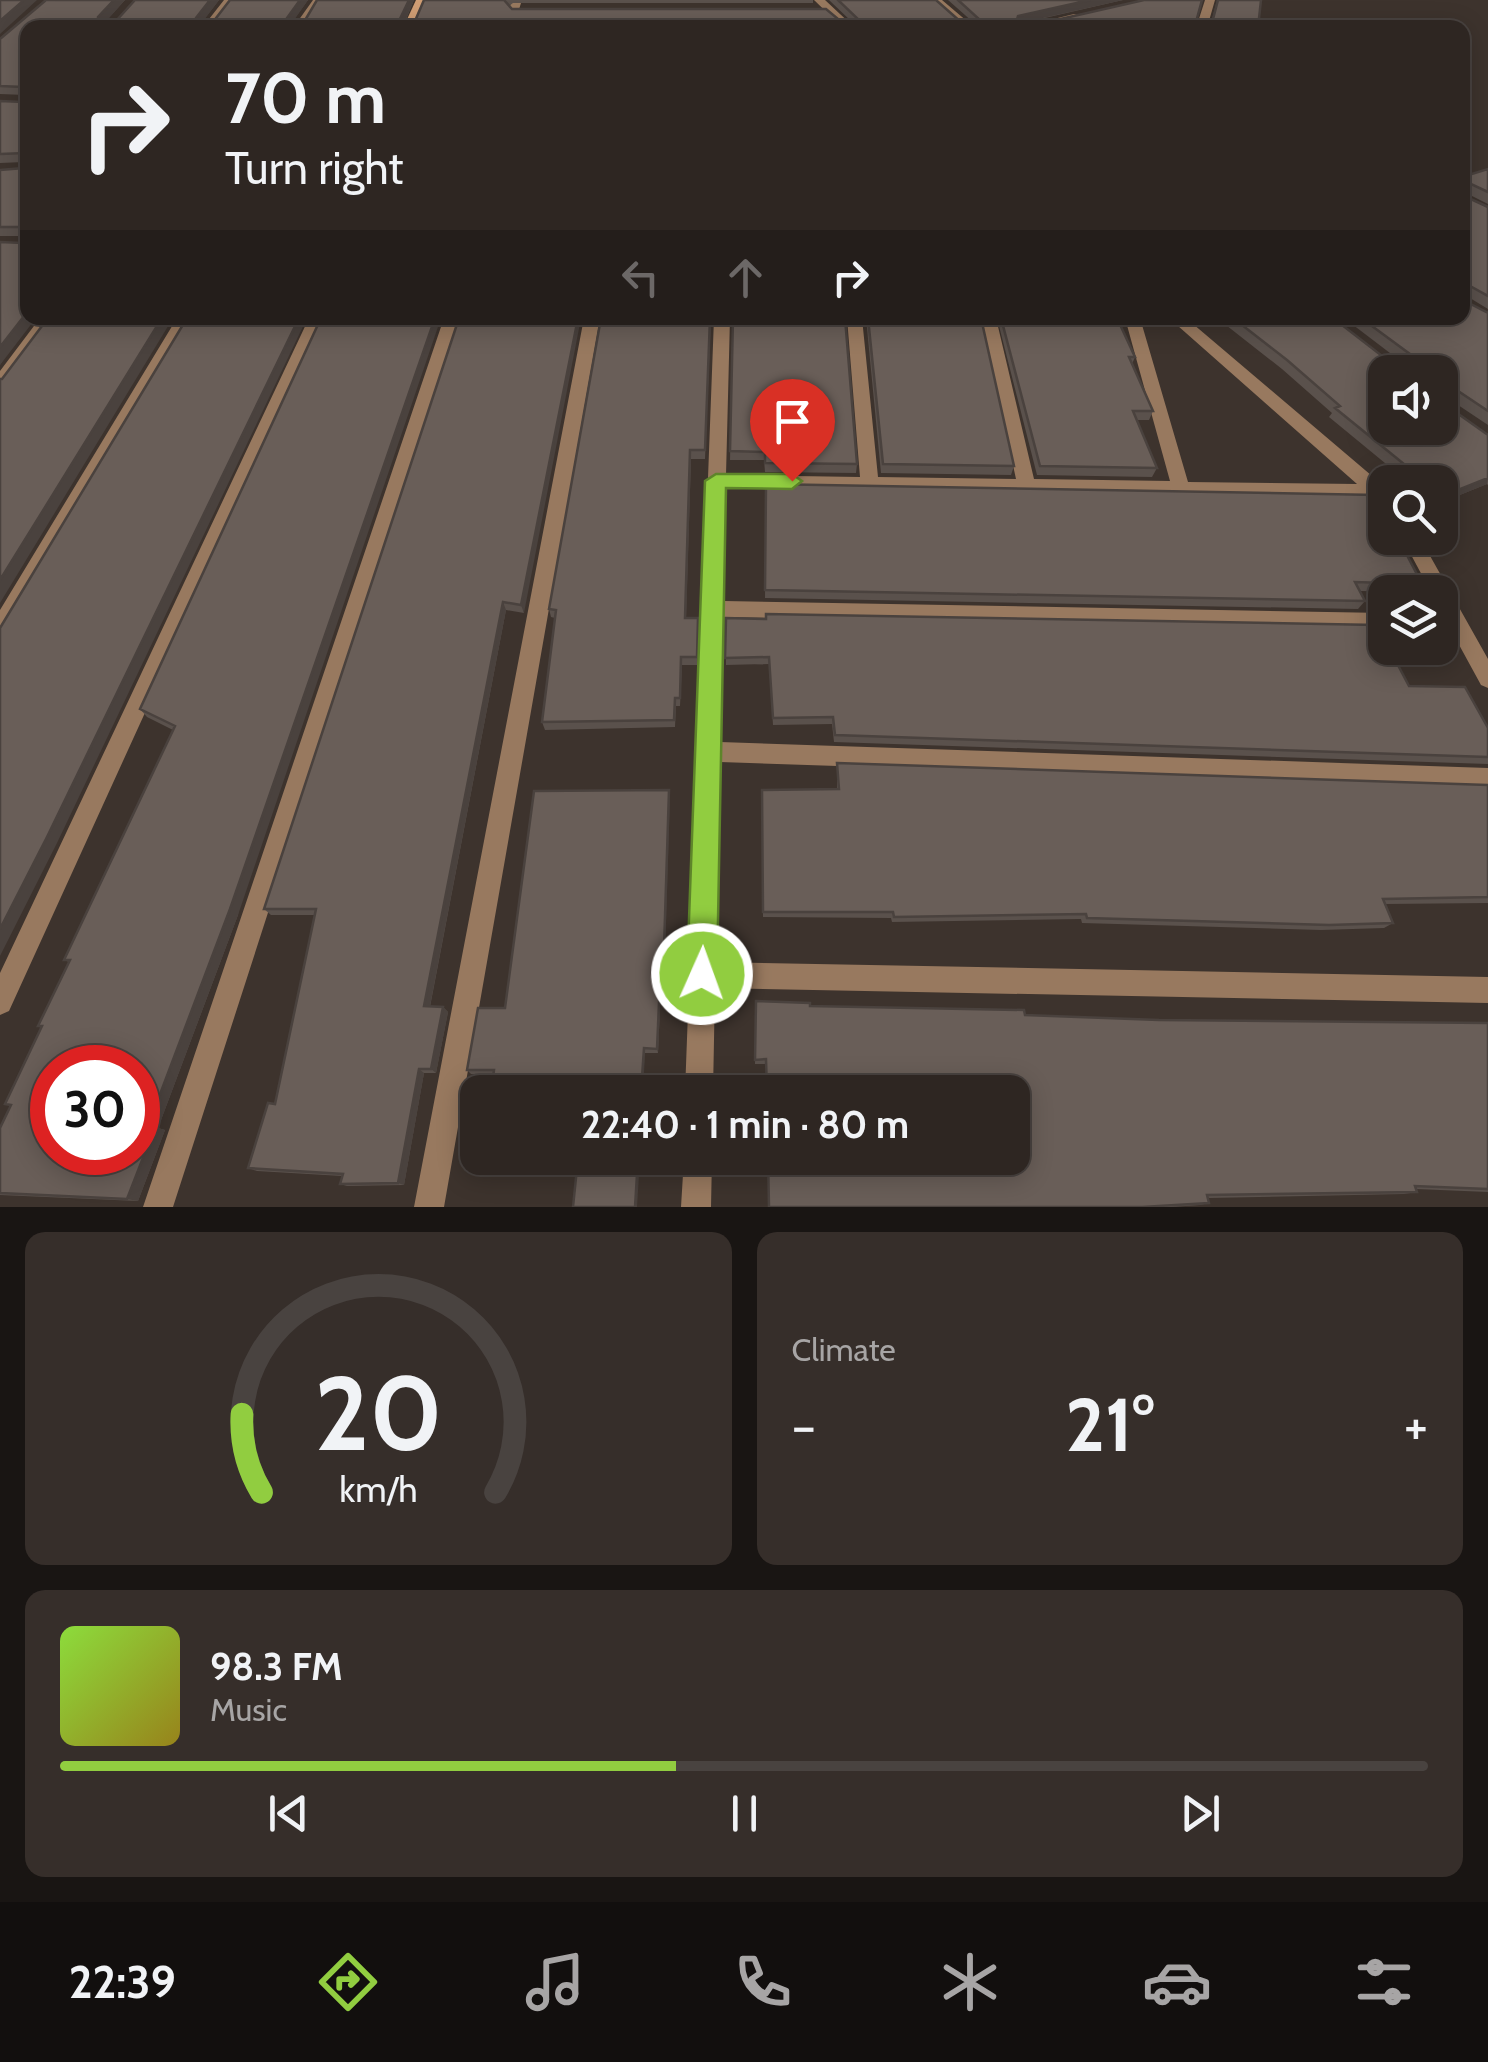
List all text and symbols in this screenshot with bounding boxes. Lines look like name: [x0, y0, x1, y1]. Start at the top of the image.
text: 70 m: [225, 55, 386, 141]
icon: right: [60, 60, 190, 190]
text: Turn right: [225, 141, 404, 195]
icon: left: [613, 250, 668, 305]
icon: ahead: [718, 250, 773, 305]
icon: right: [823, 250, 878, 305]
map controls: [1368, 355, 1458, 665]
button: sound: [1368, 355, 1458, 445]
pin: [750, 379, 835, 482]
icon: arrive: [765, 394, 820, 449]
button: search: [1368, 465, 1458, 555]
button: layers: [1368, 575, 1458, 665]
position arrow: [650, 922, 754, 1026]
speed limit sign: 30: [30, 1045, 160, 1175]
text: 22:40 · 1 min · 80 m: [581, 1101, 909, 1148]
text: Climate: [792, 1330, 896, 1369]
text: 20: [314, 1350, 442, 1476]
text: 21°: [1065, 1379, 1154, 1470]
text: −: [792, 1392, 816, 1459]
text: +: [1404, 1392, 1428, 1459]
text: km/h: [339, 1468, 417, 1511]
text: 98.3 FM: [210, 1643, 343, 1690]
text: Music: [210, 1690, 287, 1729]
icon: previous: [261, 1786, 316, 1841]
icon: pause: [717, 1786, 772, 1841]
icon: next: [1173, 1786, 1228, 1841]
icon: directions: [313, 1947, 383, 2017]
icon: music: [520, 1947, 590, 2017]
icon: phone: [728, 1947, 798, 2017]
icon: climate: [935, 1947, 1005, 2017]
icon: car: [1142, 1947, 1212, 2017]
icon: filters: [1349, 1947, 1419, 2017]
text: 22:39: [69, 1955, 176, 2009]

